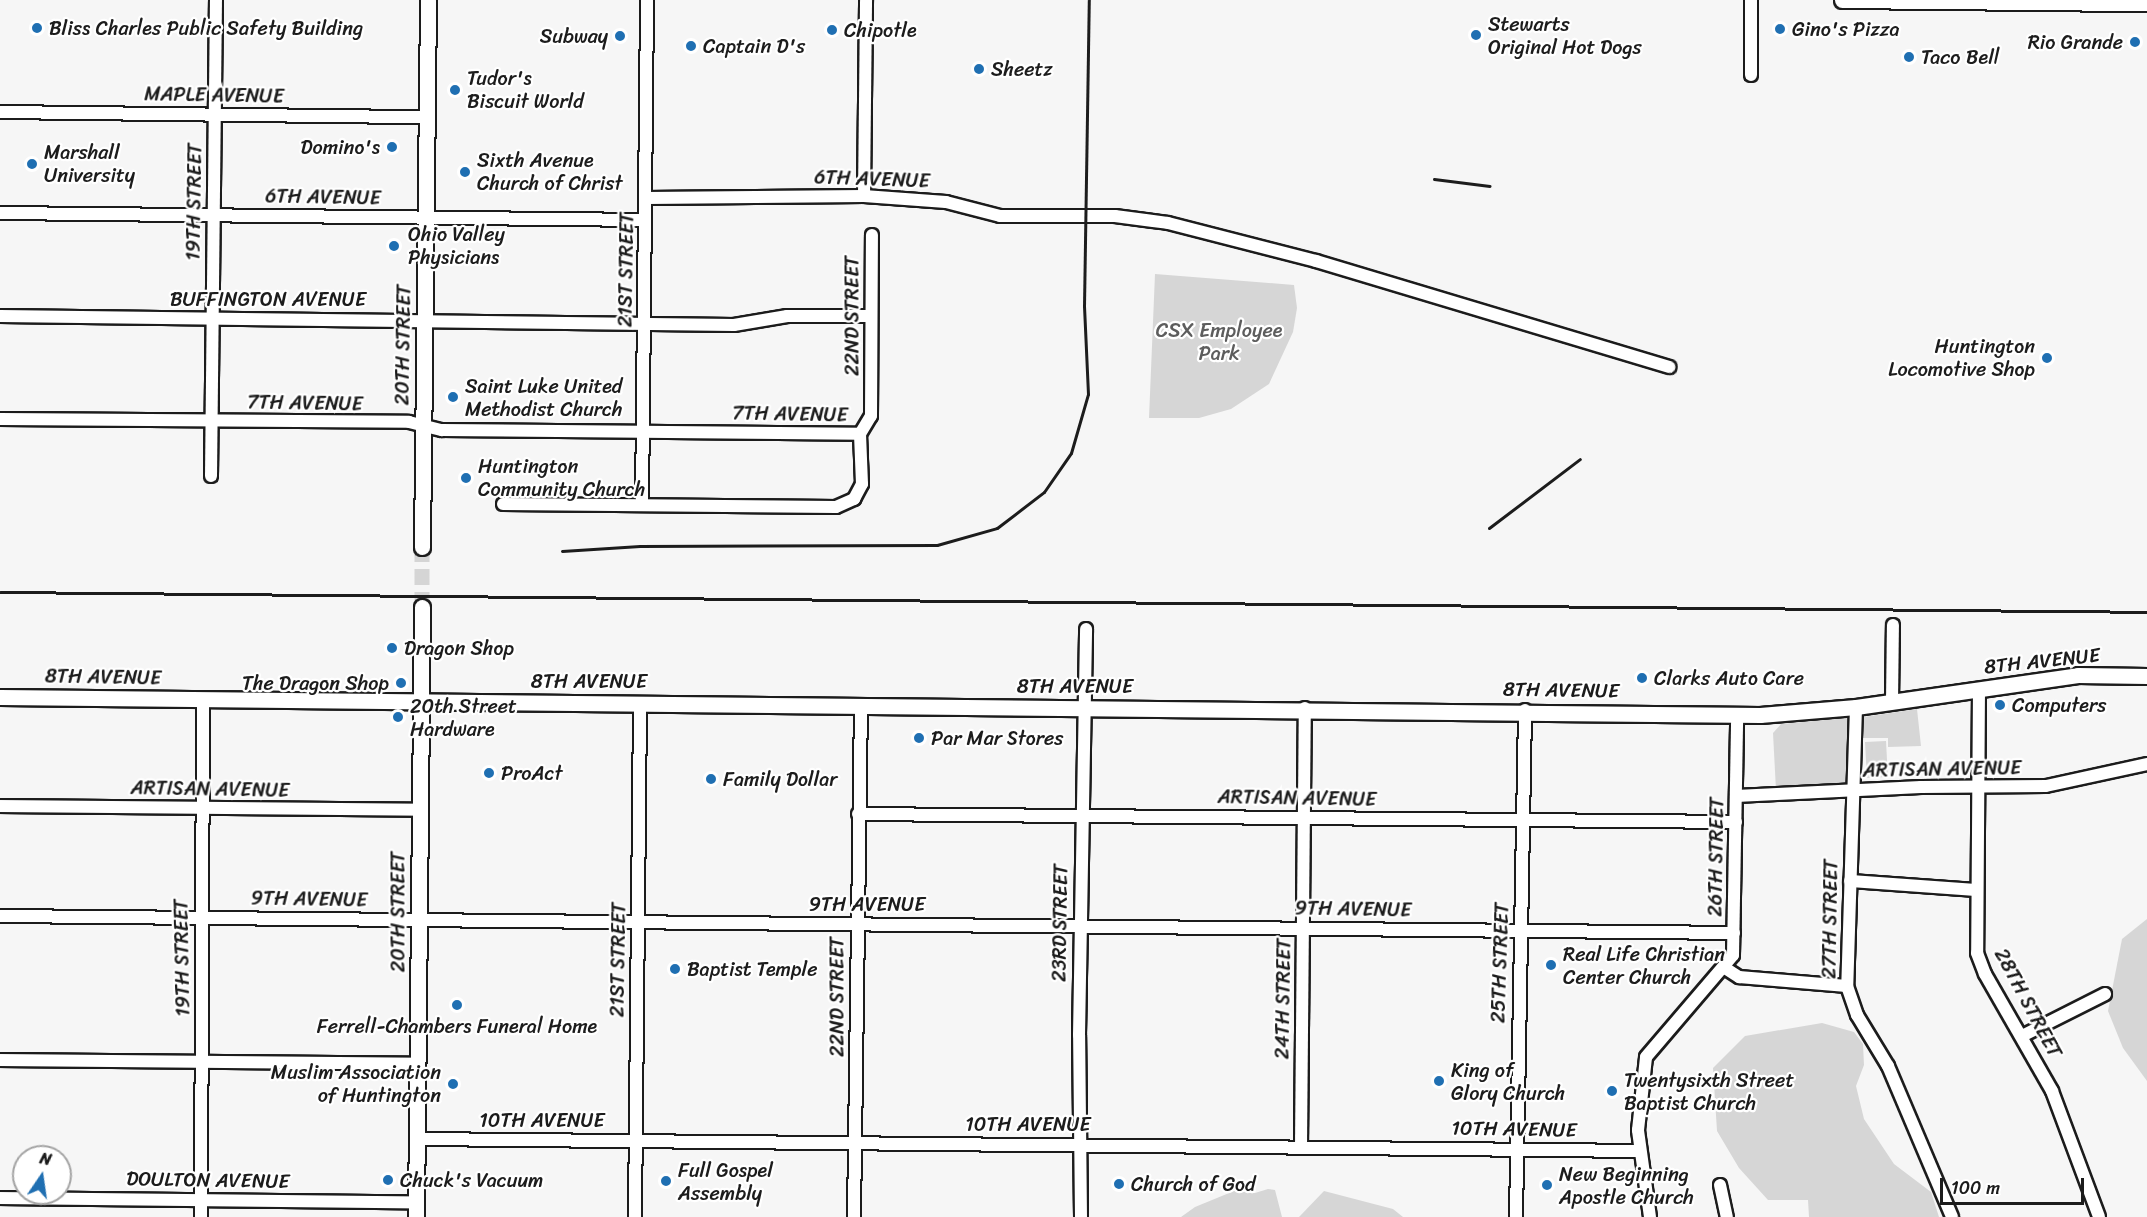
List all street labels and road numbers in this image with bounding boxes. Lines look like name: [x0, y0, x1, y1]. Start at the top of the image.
street label: MAPLE AVENUE: [143, 82, 285, 108]
street label: 19TH STREET: [181, 142, 207, 262]
street label: 6TH AVENUE: [814, 165, 930, 193]
street label: 6TH AVENUE: [265, 184, 381, 210]
street label: 21ST STREET: [613, 211, 639, 329]
street label: 22ND STREET: [840, 255, 864, 377]
street label: 20TH STREET: [390, 283, 416, 407]
street label: BUFFINGTON AVENUE: [170, 287, 366, 311]
street label: 7TH AVENUE: [247, 390, 363, 416]
street label: 7TH AVENUE: [732, 401, 848, 427]
street label: 8TH AVENUE: [1983, 643, 2101, 679]
street label: 8TH AVENUE: [45, 664, 161, 690]
street label: 8TH AVENUE: [531, 669, 647, 693]
street label: 8TH AVENUE: [1017, 674, 1133, 698]
street label: 8TH AVENUE: [1503, 677, 1619, 703]
street label: ARTISAN AVENUE: [1862, 756, 2022, 782]
street label: ARTISAN AVENUE: [130, 776, 290, 802]
street label: ARTISAN AVENUE: [1217, 785, 1377, 811]
street label: 26TH STREET: [1703, 796, 1729, 918]
street label: 20TH STREET: [386, 850, 410, 974]
street label: 27TH STREET: [1817, 858, 1843, 980]
street label: 23RD STREET: [1047, 863, 1073, 983]
street label: 9TH AVENUE: [250, 886, 368, 912]
street label: 9TH AVENUE: [809, 892, 925, 916]
street label: 9TH AVENUE: [1294, 896, 1412, 922]
street label: 19TH STREET: [169, 898, 195, 1018]
street label: 21ST STREET: [605, 901, 631, 1019]
street label: 25TH STREET: [1486, 901, 1514, 1025]
street label: 22ND STREET: [825, 936, 849, 1058]
street label: 24TH STREET: [1270, 937, 1296, 1061]
street label: 28TH STREET: [1989, 943, 2067, 1063]
street label: 10TH AVENUE: [479, 1108, 605, 1132]
street label: 10TH AVENUE: [965, 1112, 1091, 1136]
street label: 10TH AVENUE: [1451, 1116, 1577, 1142]
street label: DOULTON AVENUE: [126, 1167, 290, 1193]

